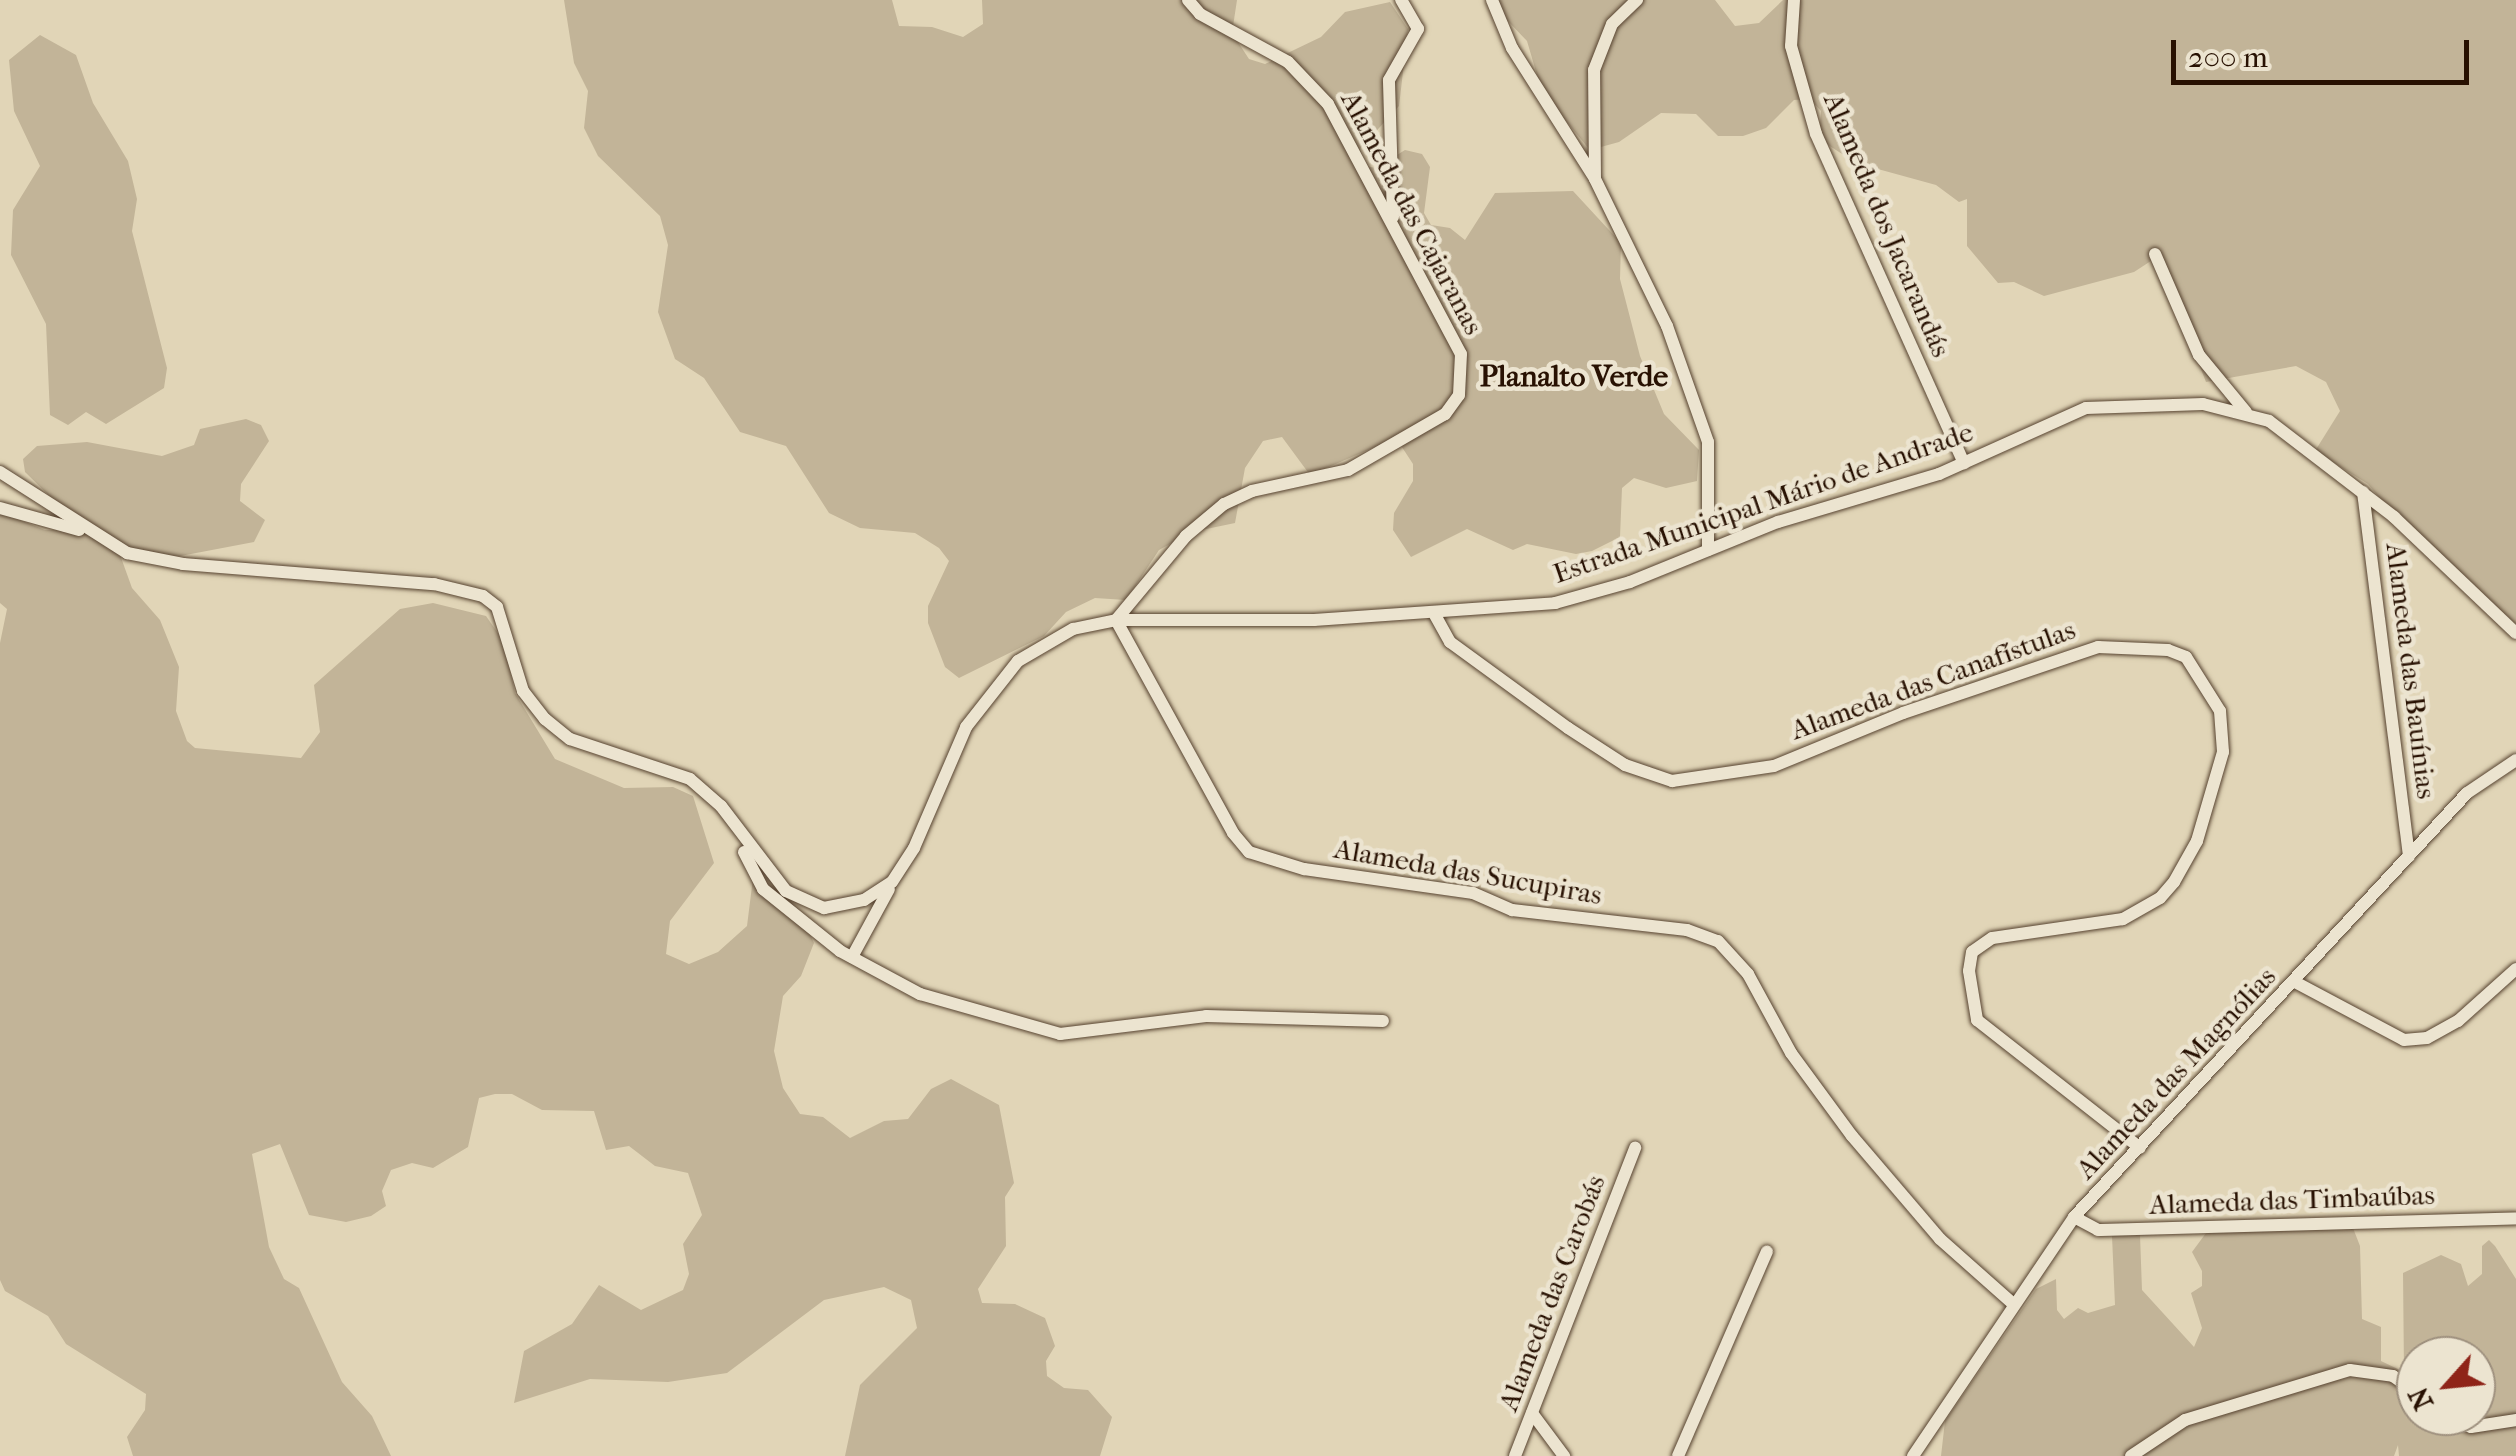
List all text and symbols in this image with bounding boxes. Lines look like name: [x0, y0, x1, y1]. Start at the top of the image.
scale bar: [2176, 20, 2474, 82]
text: 200 m: [2188, 40, 2268, 75]
street label: Alameda das Cajaranas: [1334, 86, 1490, 340]
street label: Alameda dos Jacarandás: [1816, 88, 1958, 362]
district label: Planalto Verde: [1480, 359, 1668, 395]
street label: Estrada Municipal Mário de Andrade: [1549, 415, 1977, 591]
street label: Alameda das Bauínias: [2379, 541, 2443, 801]
street label: Alameda das Canafístulas: [1786, 613, 2080, 747]
street label: Alameda das Sucupiras: [1331, 832, 1605, 912]
street label: Alameda das Magnólias: [2069, 960, 2283, 1186]
street label: Alameda das Carobás: [1491, 1170, 1613, 1416]
street label: Alameda das Timbaúbas: [2149, 1178, 2435, 1222]
north arrow: [2396, 1336, 2496, 1436]
text: N: [2401, 1382, 2440, 1416]

